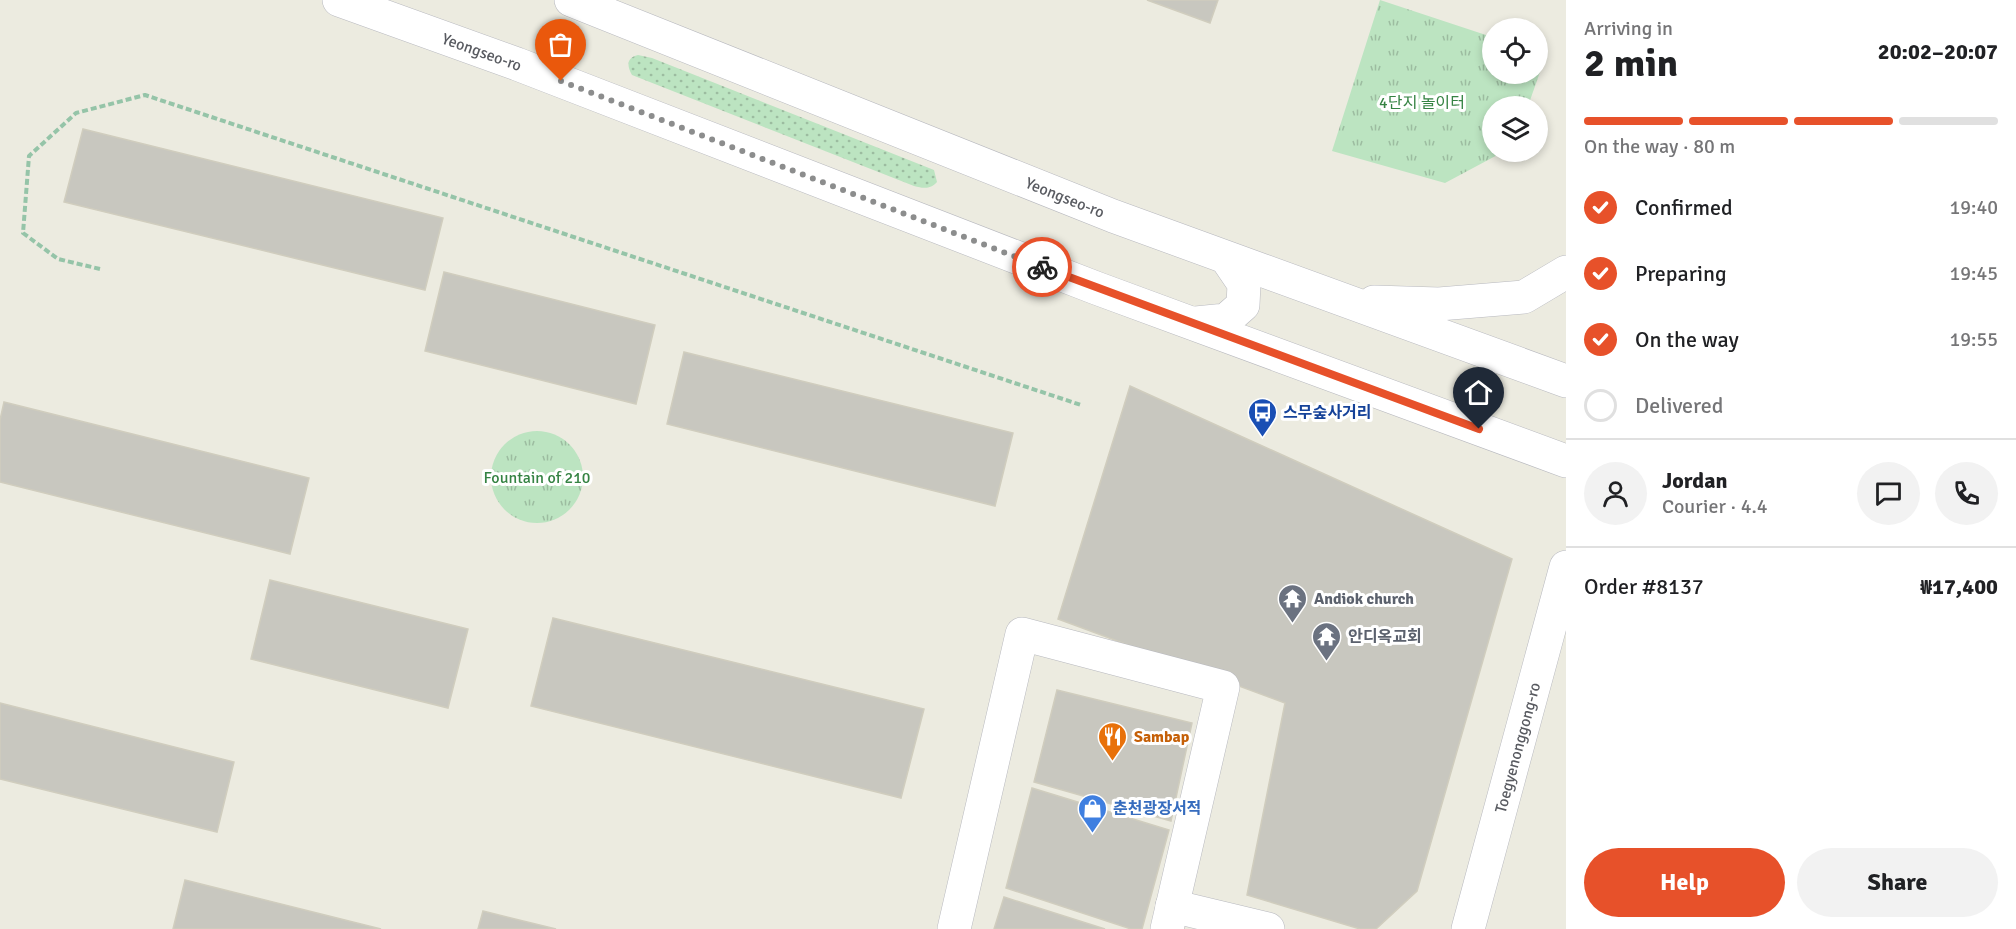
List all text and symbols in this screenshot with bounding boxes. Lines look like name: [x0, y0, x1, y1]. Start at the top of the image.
text: Arriving in: [1584, 16, 1673, 41]
map controls: [1482, 18, 1548, 162]
button: locate: [1482, 18, 1548, 84]
pin: [535, 19, 586, 81]
icon: bag: [544, 28, 577, 61]
street label: Yeongseo-ro: [439, 29, 525, 76]
text: 20:02–20:07: [1878, 38, 1998, 65]
text: 2 min: [1584, 39, 1678, 87]
park label: 4단지 놀이터: [1379, 93, 1465, 113]
button: layers: [1482, 96, 1548, 162]
text: On the way · 80 m: [1584, 134, 1735, 159]
street label: Yeongseo-ro: [1022, 173, 1107, 223]
icon: check: [1584, 191, 1617, 224]
text: Confirmed: [1635, 194, 1733, 221]
text: 19:40: [1949, 195, 1998, 220]
courier: [1012, 237, 1072, 297]
icon: bike: [1026, 251, 1059, 284]
icon: check: [1584, 257, 1617, 290]
text: Preparing: [1635, 260, 1727, 287]
text: 19:45: [1949, 261, 1998, 286]
icon: check: [1584, 323, 1617, 356]
text: On the way: [1635, 326, 1739, 353]
text: 19:55: [1949, 327, 1998, 352]
pin: [1453, 367, 1504, 429]
icon: home: [1462, 376, 1495, 409]
text: Delivered: [1635, 392, 1723, 419]
bus stop icon: 스무숲사거리: [1246, 396, 1278, 438]
place label: 스무숲사거리: [1283, 403, 1371, 423]
button: person: [1584, 462, 1647, 525]
button: chat: [1857, 462, 1920, 525]
button: phone: [1935, 462, 1998, 525]
text: Jordan: [1662, 467, 1728, 494]
park label: Fountain of 210: [483, 468, 591, 488]
text: Courier · 4.4: [1662, 494, 1768, 519]
text: Order #8137: [1584, 573, 1704, 600]
text: ₩17,400: [1920, 573, 1998, 600]
temple icon: Andiok church: [1277, 582, 1309, 624]
place label: Andiok church: [1314, 589, 1414, 609]
temple icon: 안디옥교회: [1311, 620, 1343, 662]
place label: 안디옥교회: [1348, 627, 1422, 647]
street label: Toegyenonggong-ro: [1491, 680, 1545, 815]
restaurant icon: Sambap: [1097, 720, 1129, 762]
place label: Sambap: [1134, 727, 1190, 747]
shop icon: 춘천광장서적: [1076, 792, 1108, 834]
place label: 춘천광장서적: [1113, 799, 1201, 819]
button: Help: [1584, 848, 1785, 917]
button: Share: [1797, 848, 1998, 917]

